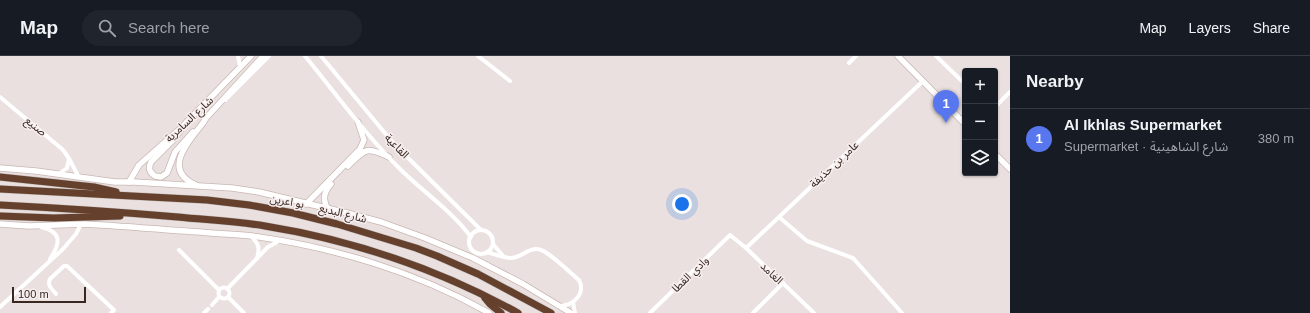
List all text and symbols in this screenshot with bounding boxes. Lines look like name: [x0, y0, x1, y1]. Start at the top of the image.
search box: [82, 10, 362, 46]
text: Map: [20, 17, 58, 38]
icon: search: [96, 17, 118, 39]
text: Search here: [128, 19, 210, 36]
text: Map: [1139, 20, 1167, 36]
text: Layers: [1189, 20, 1231, 36]
text: Share: [1253, 20, 1290, 36]
map controls: [962, 68, 998, 176]
button: +: [962, 68, 998, 104]
text: Nearby: [1026, 72, 1084, 91]
pin: 1: [933, 90, 959, 123]
street label: شارع السامرية: [163, 94, 217, 146]
button: −: [962, 104, 998, 140]
street label: صنيع: [22, 114, 49, 140]
text: Al Ikhlas Supermarket: [1064, 116, 1222, 133]
street label: القاعية: [382, 131, 411, 161]
text: 1: [1035, 131, 1043, 146]
text: 380 m: [1258, 131, 1294, 146]
street label: عامر بن حذيفة: [807, 138, 862, 190]
text: Supermarket · شارع الشاهينية: [1064, 139, 1228, 154]
button: layers: [962, 140, 998, 176]
street label: بو اعرين: [269, 192, 305, 211]
your location: [672, 194, 692, 214]
street label: شارع البديع: [317, 201, 368, 227]
street label: وادي القطا: [669, 254, 713, 297]
street label: الغامد: [758, 260, 786, 286]
scale bar: [12, 285, 86, 304]
text: 100 m: [18, 288, 49, 300]

